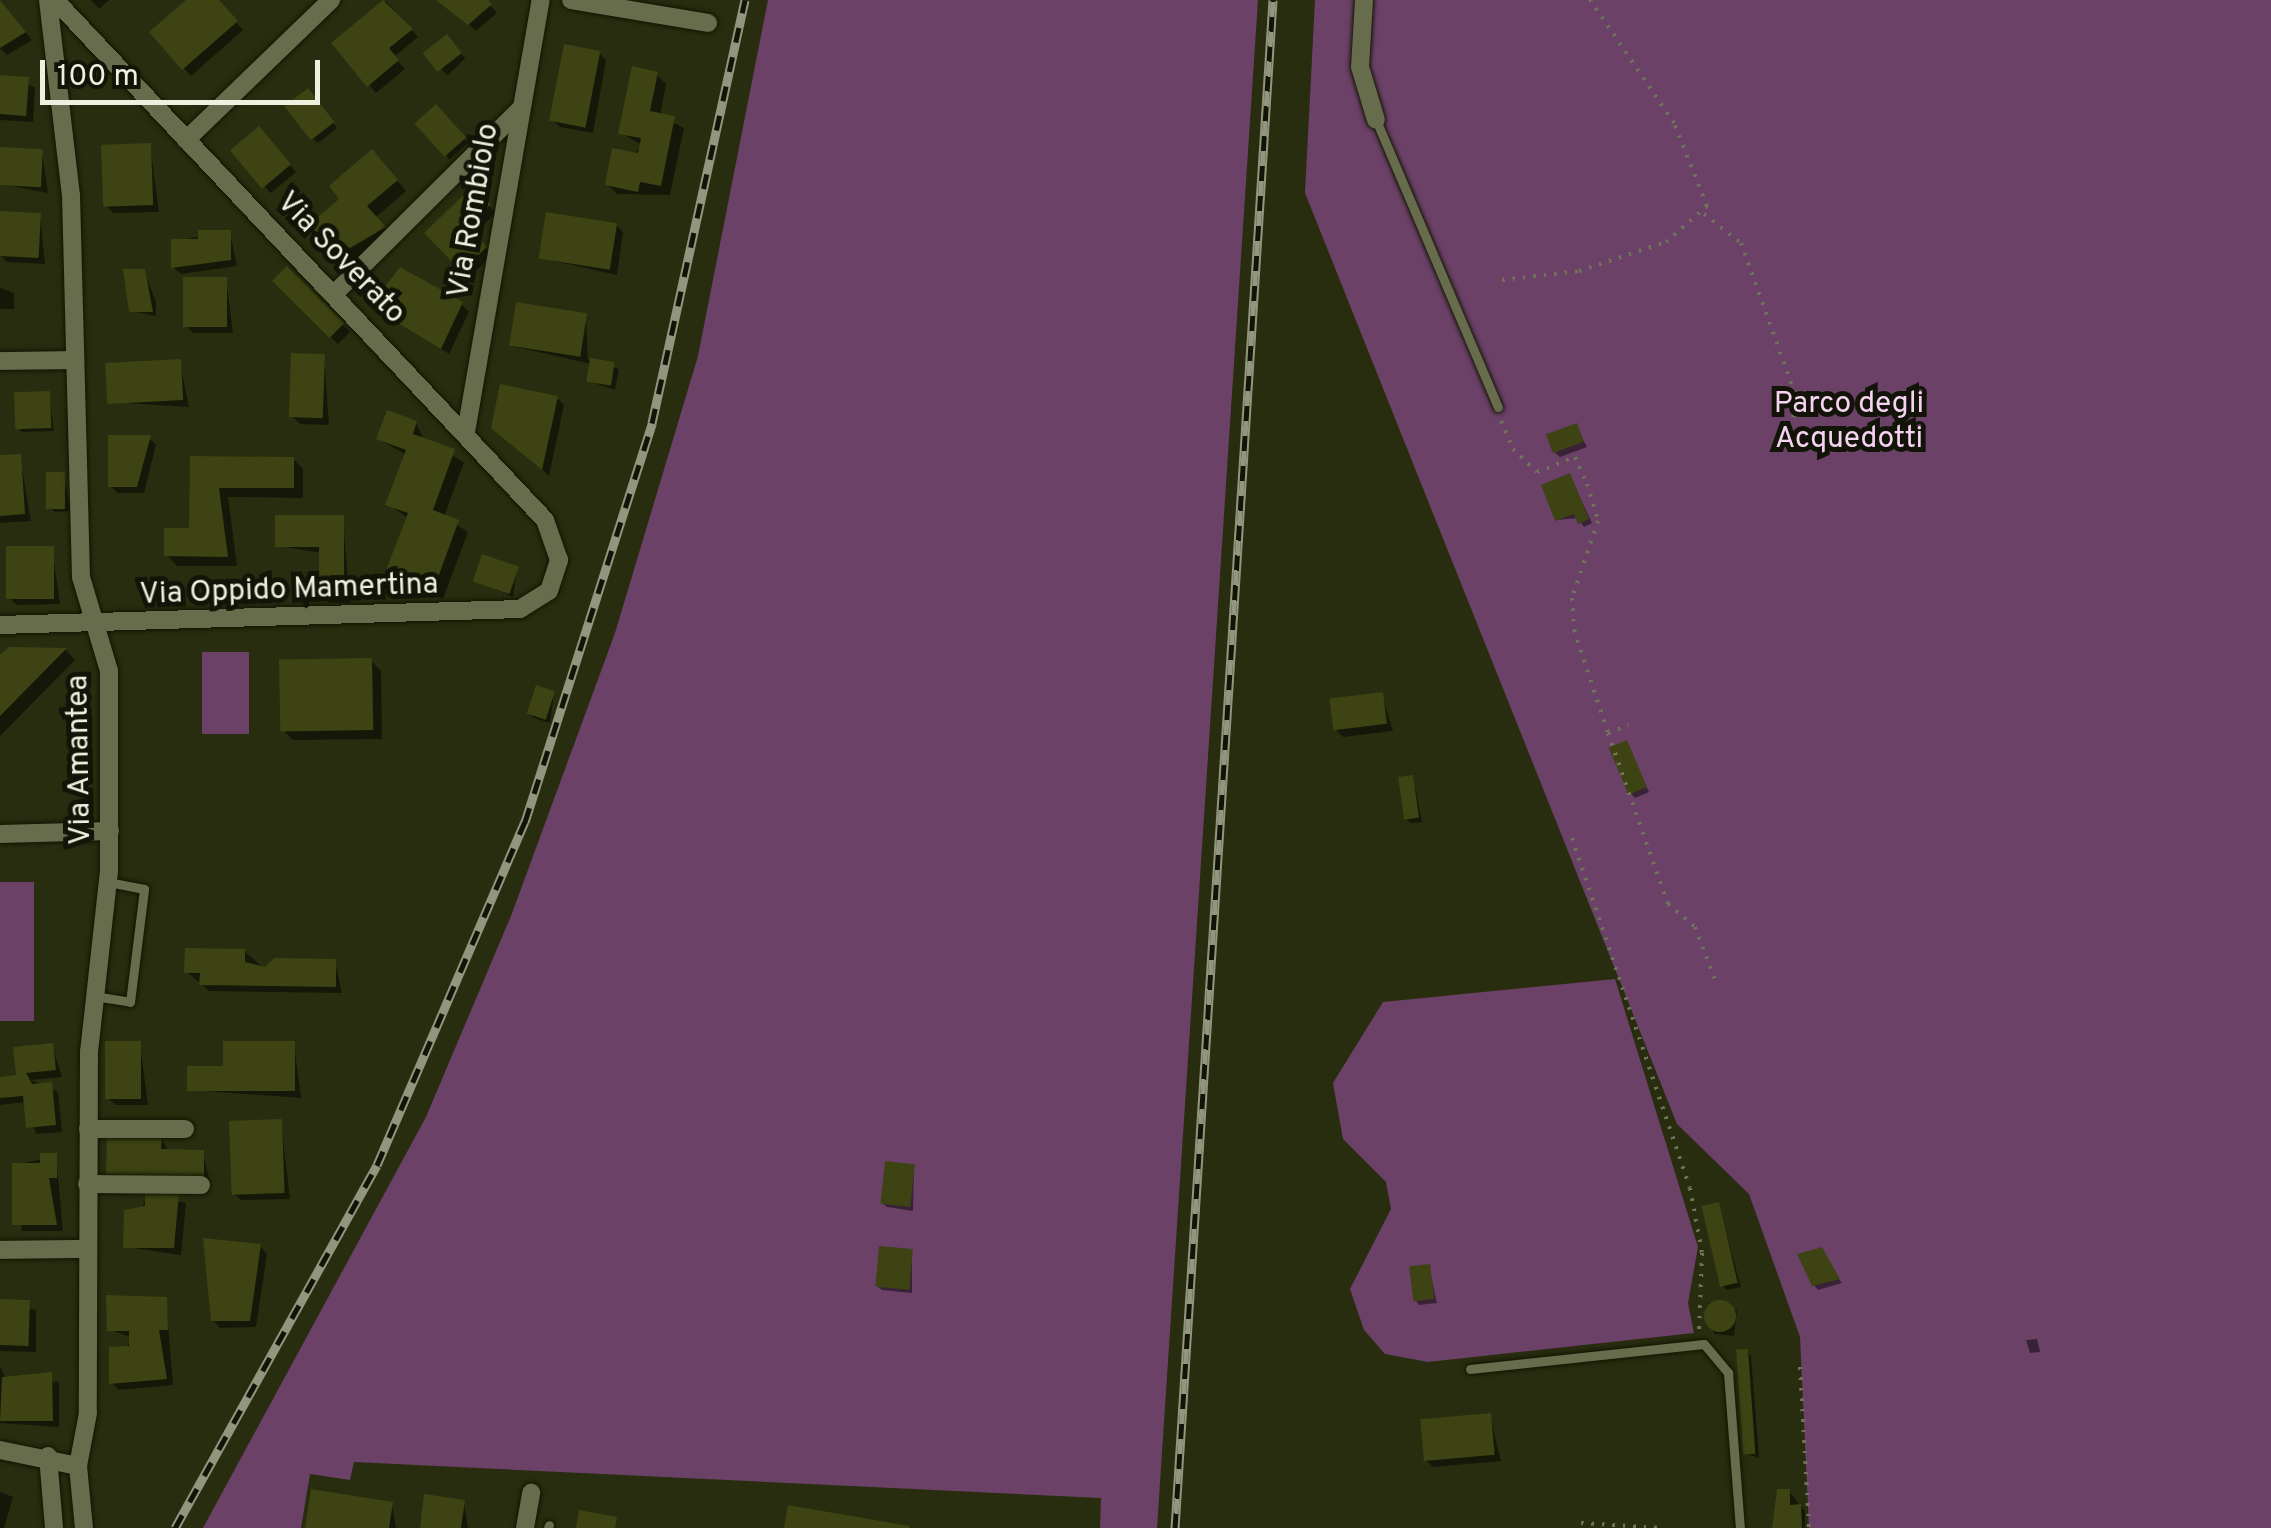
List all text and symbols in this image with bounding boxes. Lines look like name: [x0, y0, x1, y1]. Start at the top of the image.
scale bar: [45, 40, 325, 102]
text: 100 m: [57, 59, 139, 96]
street label: Via Rombiolo: [442, 121, 508, 301]
street label: Via Soverato: [268, 185, 412, 333]
park label: Parco degli Acquedotti: [1774, 387, 1924, 458]
street label: Via Oppido Mamertina: [139, 568, 439, 614]
street label: Via Amantea: [62, 674, 100, 846]

